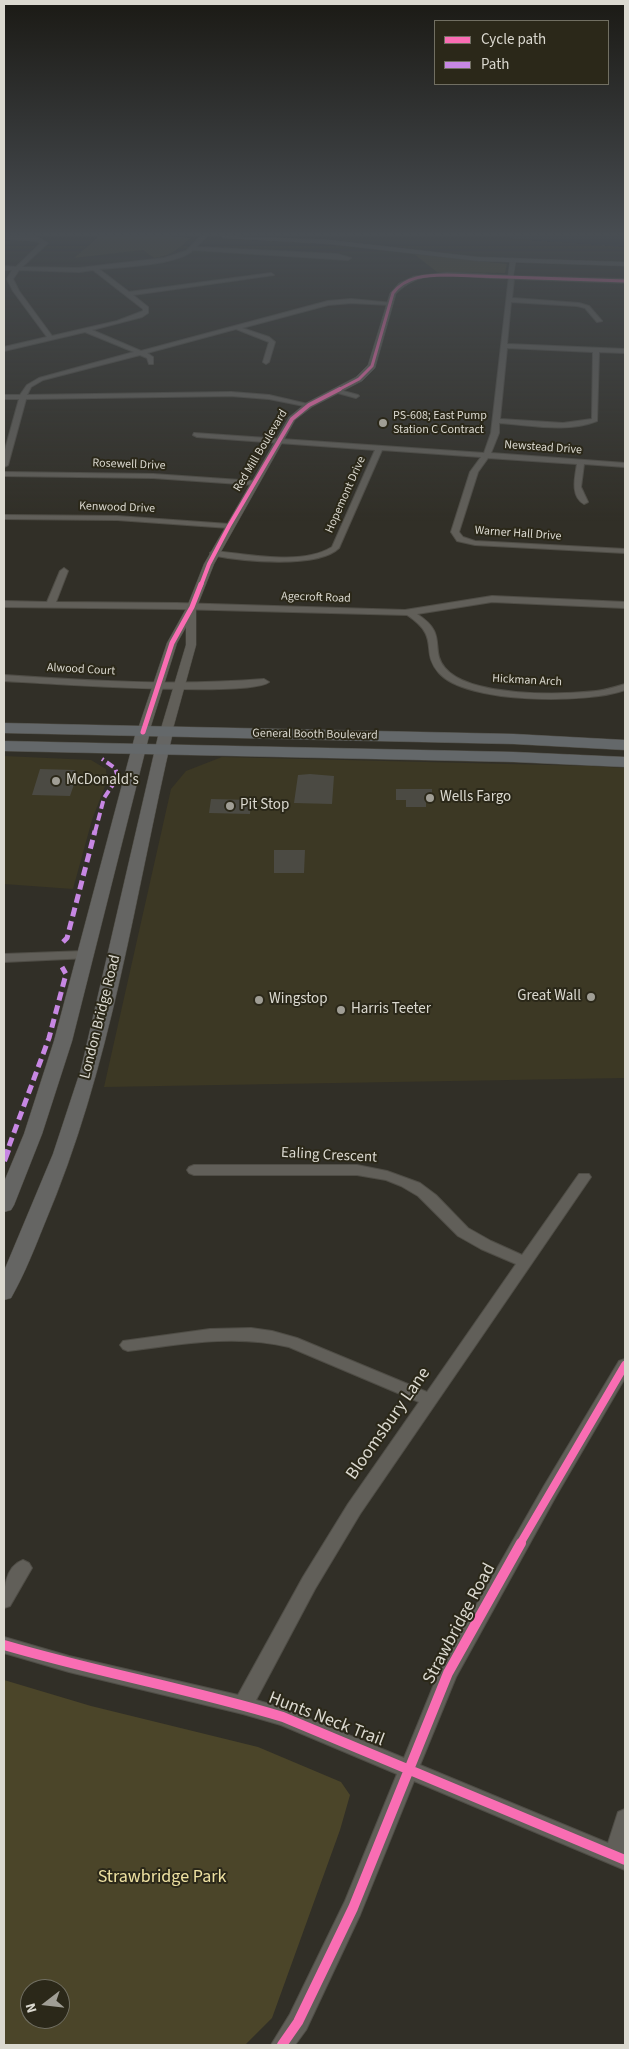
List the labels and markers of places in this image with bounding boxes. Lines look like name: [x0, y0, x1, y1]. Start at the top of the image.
place label: PS-608; East Pump Station C Contract: [393, 409, 487, 437]
marker: PS-608; East Pump Station C Contract: [377, 417, 389, 429]
place label: McDonald's: [66, 772, 139, 790]
marker: McDonald's: [50, 775, 62, 787]
place label: Wells Fargo: [440, 789, 511, 807]
marker: Wells Fargo: [424, 792, 436, 804]
place label: Pit Stop: [240, 797, 289, 815]
marker: Pit Stop: [224, 800, 236, 812]
place label: Great Wall: [517, 988, 581, 1006]
place label: Wingstop: [269, 991, 328, 1009]
marker: Great Wall: [585, 991, 597, 1003]
marker: Wingstop: [253, 994, 265, 1006]
place label: Harris Teeter: [351, 1001, 431, 1019]
marker: Harris Teeter: [335, 1004, 347, 1016]

